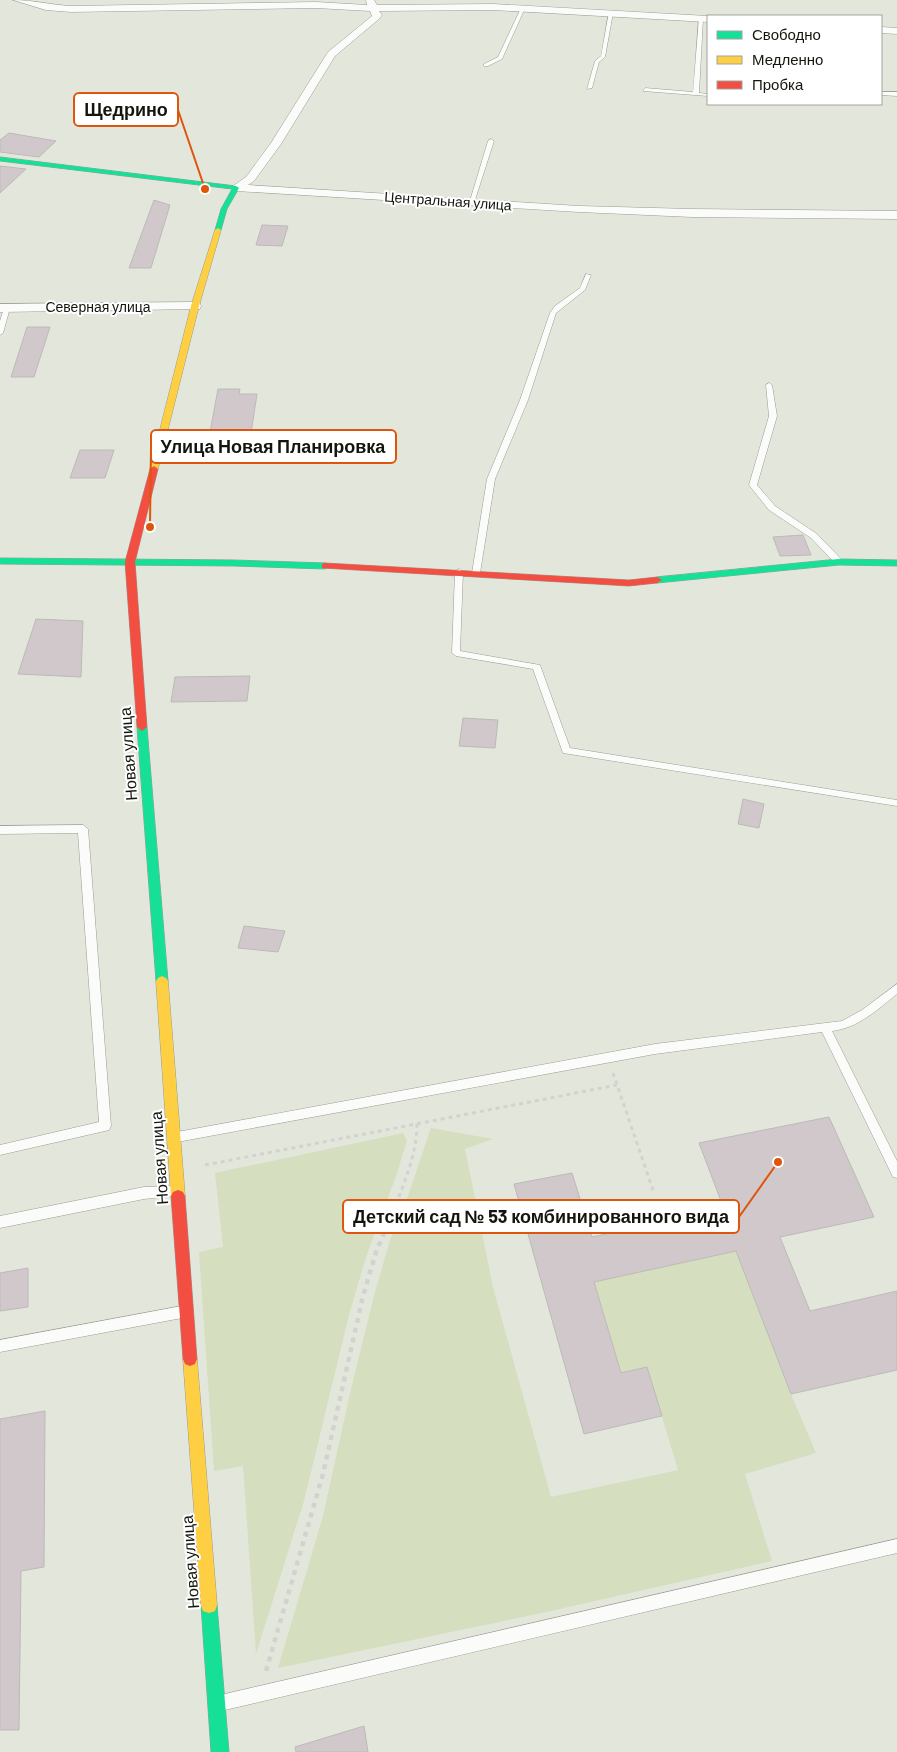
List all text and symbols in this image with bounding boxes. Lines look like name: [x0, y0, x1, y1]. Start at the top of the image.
legend: [707, 15, 882, 105]
text: Свободно: [752, 25, 821, 43]
text: Медленно: [752, 50, 823, 68]
text: Пробка: [752, 75, 804, 93]
callout: Щедрино: [74, 93, 178, 126]
text: Щедрино: [84, 98, 168, 120]
street label: Центральная улица: [384, 188, 513, 213]
street label: Северная улица: [45, 298, 151, 315]
callout: Улица Новая Планировка: [151, 430, 396, 463]
text: Улица Новая Планировка: [161, 435, 386, 457]
street label: Новая улица: [115, 707, 140, 801]
street label: Новая улица: [146, 1111, 171, 1205]
callout: Детский сад № 53 комбинированного вида: [343, 1200, 739, 1233]
text: Детский сад № 53 комбинированного вида: [353, 1205, 730, 1227]
street label: Новая улица: [177, 1515, 202, 1609]

